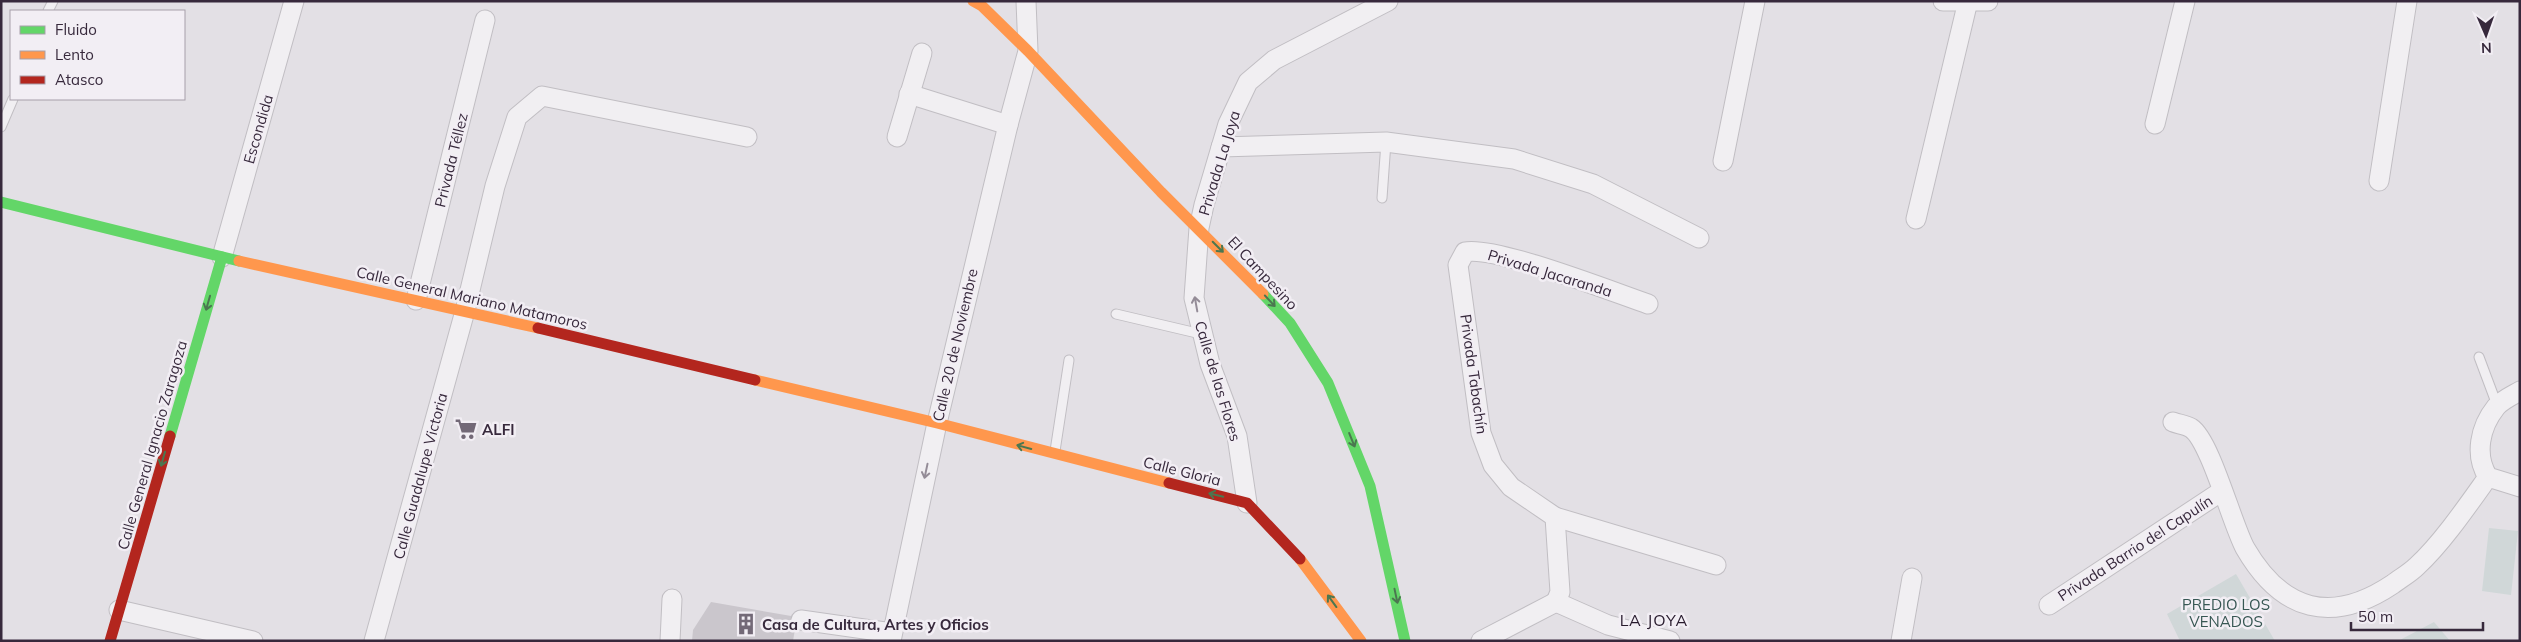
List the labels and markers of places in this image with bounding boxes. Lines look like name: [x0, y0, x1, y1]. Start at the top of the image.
supermarket icon: ALFI: [453, 416, 479, 442]
place label: ALFI: [482, 420, 515, 439]
building icon: Casa de Cultura, Artes y Oficios: [733, 611, 759, 637]
place label: Casa de Cultura, Artes y Oficios: [762, 615, 989, 634]

